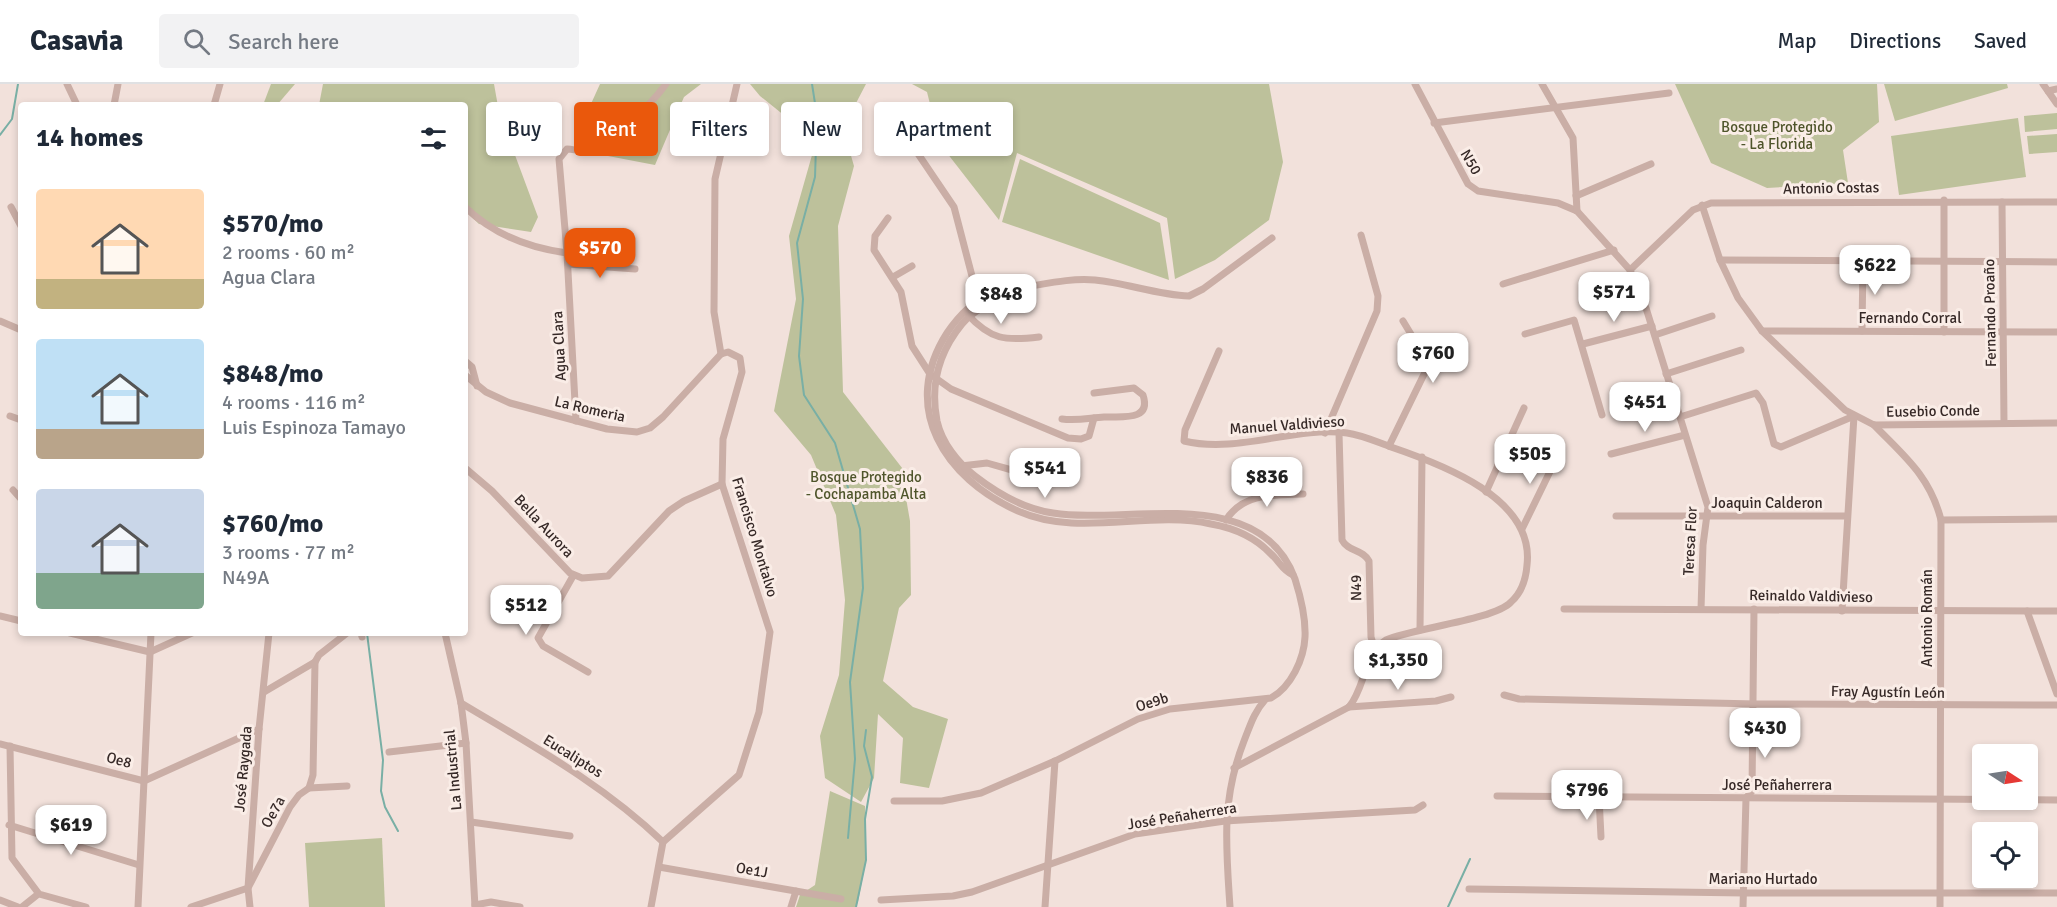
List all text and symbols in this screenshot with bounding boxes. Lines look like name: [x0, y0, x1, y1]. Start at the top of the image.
search box: [159, 14, 579, 68]
text: Casavia: [30, 24, 123, 58]
icon: search: [180, 25, 213, 58]
text: Search here: [228, 28, 339, 55]
text: Map: [1778, 28, 1816, 54]
text: Directions: [1849, 28, 1941, 54]
text: Saved: [1974, 28, 2027, 54]
chip: Buy: [486, 102, 562, 156]
chip: Rent: [574, 102, 658, 156]
chip: Filters: [670, 102, 769, 156]
chip: New: [781, 102, 862, 156]
chip: Apartment: [874, 102, 1013, 156]
park label: Bosque Protegido - La Florida: [1721, 118, 1833, 153]
text: 14 homes: [36, 122, 143, 154]
icon: filters: [417, 122, 450, 155]
street label: N50: [1456, 146, 1486, 178]
street label: Antonio Costas: [1783, 178, 1880, 198]
text: $570/mo: [222, 208, 323, 240]
icon: home: [84, 213, 156, 285]
pin: $570: [564, 228, 636, 279]
text: $570: [578, 235, 622, 260]
text: 2 rooms · 60 m²: [222, 240, 355, 265]
pin: $622: [1839, 245, 1911, 296]
text: $622: [1853, 252, 1897, 277]
street label: Fernando Proaño: [1980, 258, 2000, 367]
text: Agua Clara: [222, 265, 316, 290]
pin: $571: [1578, 272, 1650, 323]
pin: $848: [965, 274, 1037, 325]
text: $571: [1592, 279, 1636, 304]
text: $848: [979, 281, 1023, 306]
street label: Fernando Corral: [1858, 309, 1962, 327]
street label: Agua Clara: [548, 310, 570, 382]
pin: $760: [1397, 333, 1469, 384]
text: $760: [1411, 340, 1455, 365]
text: $848/mo: [222, 358, 323, 390]
icon: home: [84, 363, 156, 435]
pin: $451: [1609, 382, 1681, 433]
text: $451: [1623, 389, 1667, 414]
text: 4 rooms · 116 m²: [222, 390, 366, 415]
street label: La Romeria: [553, 392, 627, 426]
street label: Eusebio Conde: [1886, 401, 1980, 421]
street label: Manuel Valdivieso: [1229, 412, 1345, 438]
text: Luis Espinoza Tamayo: [222, 415, 406, 440]
pin: $505: [1494, 434, 1566, 485]
text: $505: [1508, 441, 1552, 466]
pin: $541: [1009, 448, 1081, 499]
text: $541: [1023, 455, 1067, 480]
pin: $836: [1231, 457, 1303, 508]
text: $836: [1245, 464, 1289, 489]
park label: Bosque Protegido - Cochapamba Alta: [806, 468, 926, 503]
street label: Francisco Montalvo: [728, 475, 782, 599]
street label: Bella Aurora: [510, 491, 578, 561]
street label: Joaquin Calderon: [1711, 494, 1823, 512]
street label: Teresa Flor: [1679, 505, 1701, 576]
text: $760/mo: [222, 508, 323, 540]
icon: home: [84, 513, 156, 585]
text: 3 rooms · 77 m²: [222, 540, 355, 565]
text: N49A: [222, 565, 269, 590]
street label: Antonio Román: [1918, 569, 1936, 667]
street label: N49: [1347, 575, 1365, 601]
pin: $512: [490, 585, 562, 636]
street label: Reinaldo Valdivieso: [1749, 586, 1873, 606]
text: $512: [504, 592, 548, 617]
pin: $1,350: [1349, 640, 1447, 691]
text: $1,350: [1368, 647, 1428, 672]
street label: Fray Agustín León: [1831, 682, 1945, 702]
street label: Oe9b: [1133, 688, 1171, 715]
pin: $430: [1729, 708, 1801, 759]
text: $430: [1743, 715, 1787, 740]
street label: José Raygada: [230, 725, 256, 813]
street label: La Industrial: [441, 729, 465, 811]
street label: Eucaliptos: [540, 731, 607, 782]
north arrow: [1972, 744, 2038, 810]
map controls: [1972, 744, 2038, 888]
street label: Oe8: [104, 748, 134, 772]
pin: $796: [1551, 770, 1623, 821]
street label: José Peñaherrera: [1722, 776, 1832, 794]
text: $796: [1565, 777, 1609, 802]
street label: Oe7a: [257, 793, 289, 831]
street label: José Peñaherrera: [1126, 798, 1238, 834]
pin: $619: [35, 805, 107, 856]
text: $619: [49, 812, 93, 837]
button: locate: [1972, 822, 2038, 888]
street label: Oe1J: [735, 858, 769, 882]
street label: Mariano Hurtado: [1708, 870, 1818, 888]

